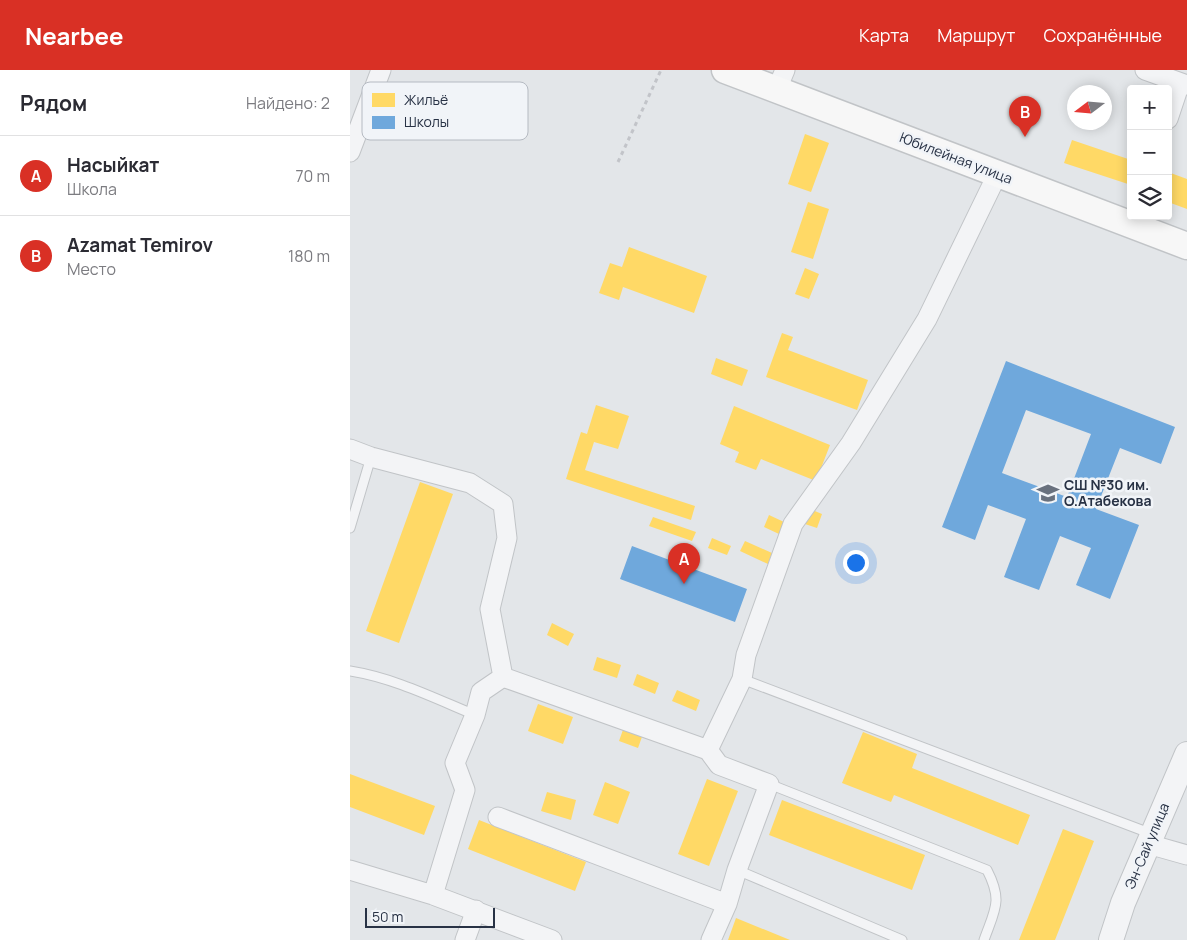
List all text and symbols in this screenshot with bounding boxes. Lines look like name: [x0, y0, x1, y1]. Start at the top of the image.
text: Nearbee: [25, 19, 124, 52]
text: Карта: [859, 23, 909, 47]
text: Маршрут: [937, 23, 1015, 47]
text: Сохранённые: [1043, 23, 1162, 47]
legend: [362, 82, 528, 140]
north arrow: [1067, 85, 1112, 130]
map controls: [1127, 85, 1172, 220]
button: +: [1127, 85, 1172, 130]
text: Рядом: [20, 89, 87, 117]
text: Жильё: [404, 90, 448, 109]
text: Найдено: 2: [246, 92, 330, 114]
pin: B: [1009, 96, 1041, 137]
text: Школы: [404, 112, 449, 131]
street label: Юбилейная улица: [897, 127, 1015, 188]
button: −: [1127, 130, 1172, 175]
text: Насыйкат: [67, 152, 159, 178]
text: A: [31, 165, 41, 187]
text: 70 m: [295, 165, 330, 187]
button: layers: [1127, 175, 1172, 220]
text: Школа: [67, 178, 117, 200]
text: Azamat Temirov: [67, 232, 213, 258]
text: B: [31, 245, 41, 267]
text: 180 m: [288, 245, 330, 267]
text: Место: [67, 258, 116, 280]
place label: СШ №30 им. О.Атабекова: [1064, 475, 1152, 510]
school or university icon: СШ №30 им. О.Атабекова: [1035, 480, 1061, 506]
pin: A: [668, 543, 700, 584]
your location: [843, 550, 869, 576]
street label: Эн-Сай улица: [1120, 800, 1173, 892]
scale bar: [365, 905, 495, 928]
text: 50 m: [372, 907, 403, 926]

